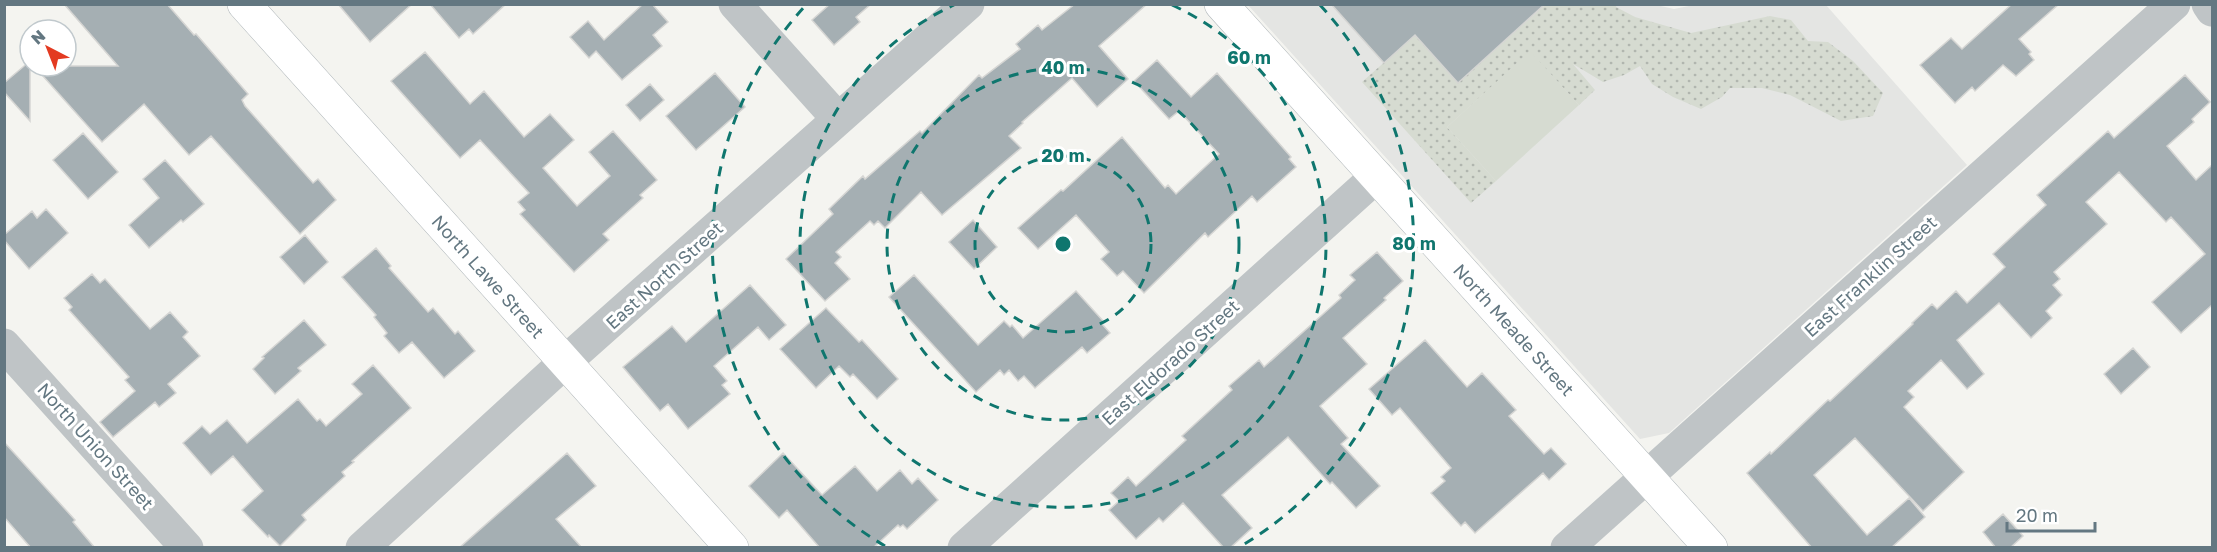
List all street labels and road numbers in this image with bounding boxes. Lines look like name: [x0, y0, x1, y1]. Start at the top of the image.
street label: North Lawe Street: [428, 210, 549, 343]
street label: East Franklin Street: [1799, 211, 1941, 341]
street label: East North Street: [601, 217, 727, 333]
street label: North Meade Street: [1449, 259, 1579, 400]
street label: East Eldorado Street: [1097, 295, 1243, 429]
street label: North Union Street: [33, 378, 159, 514]

